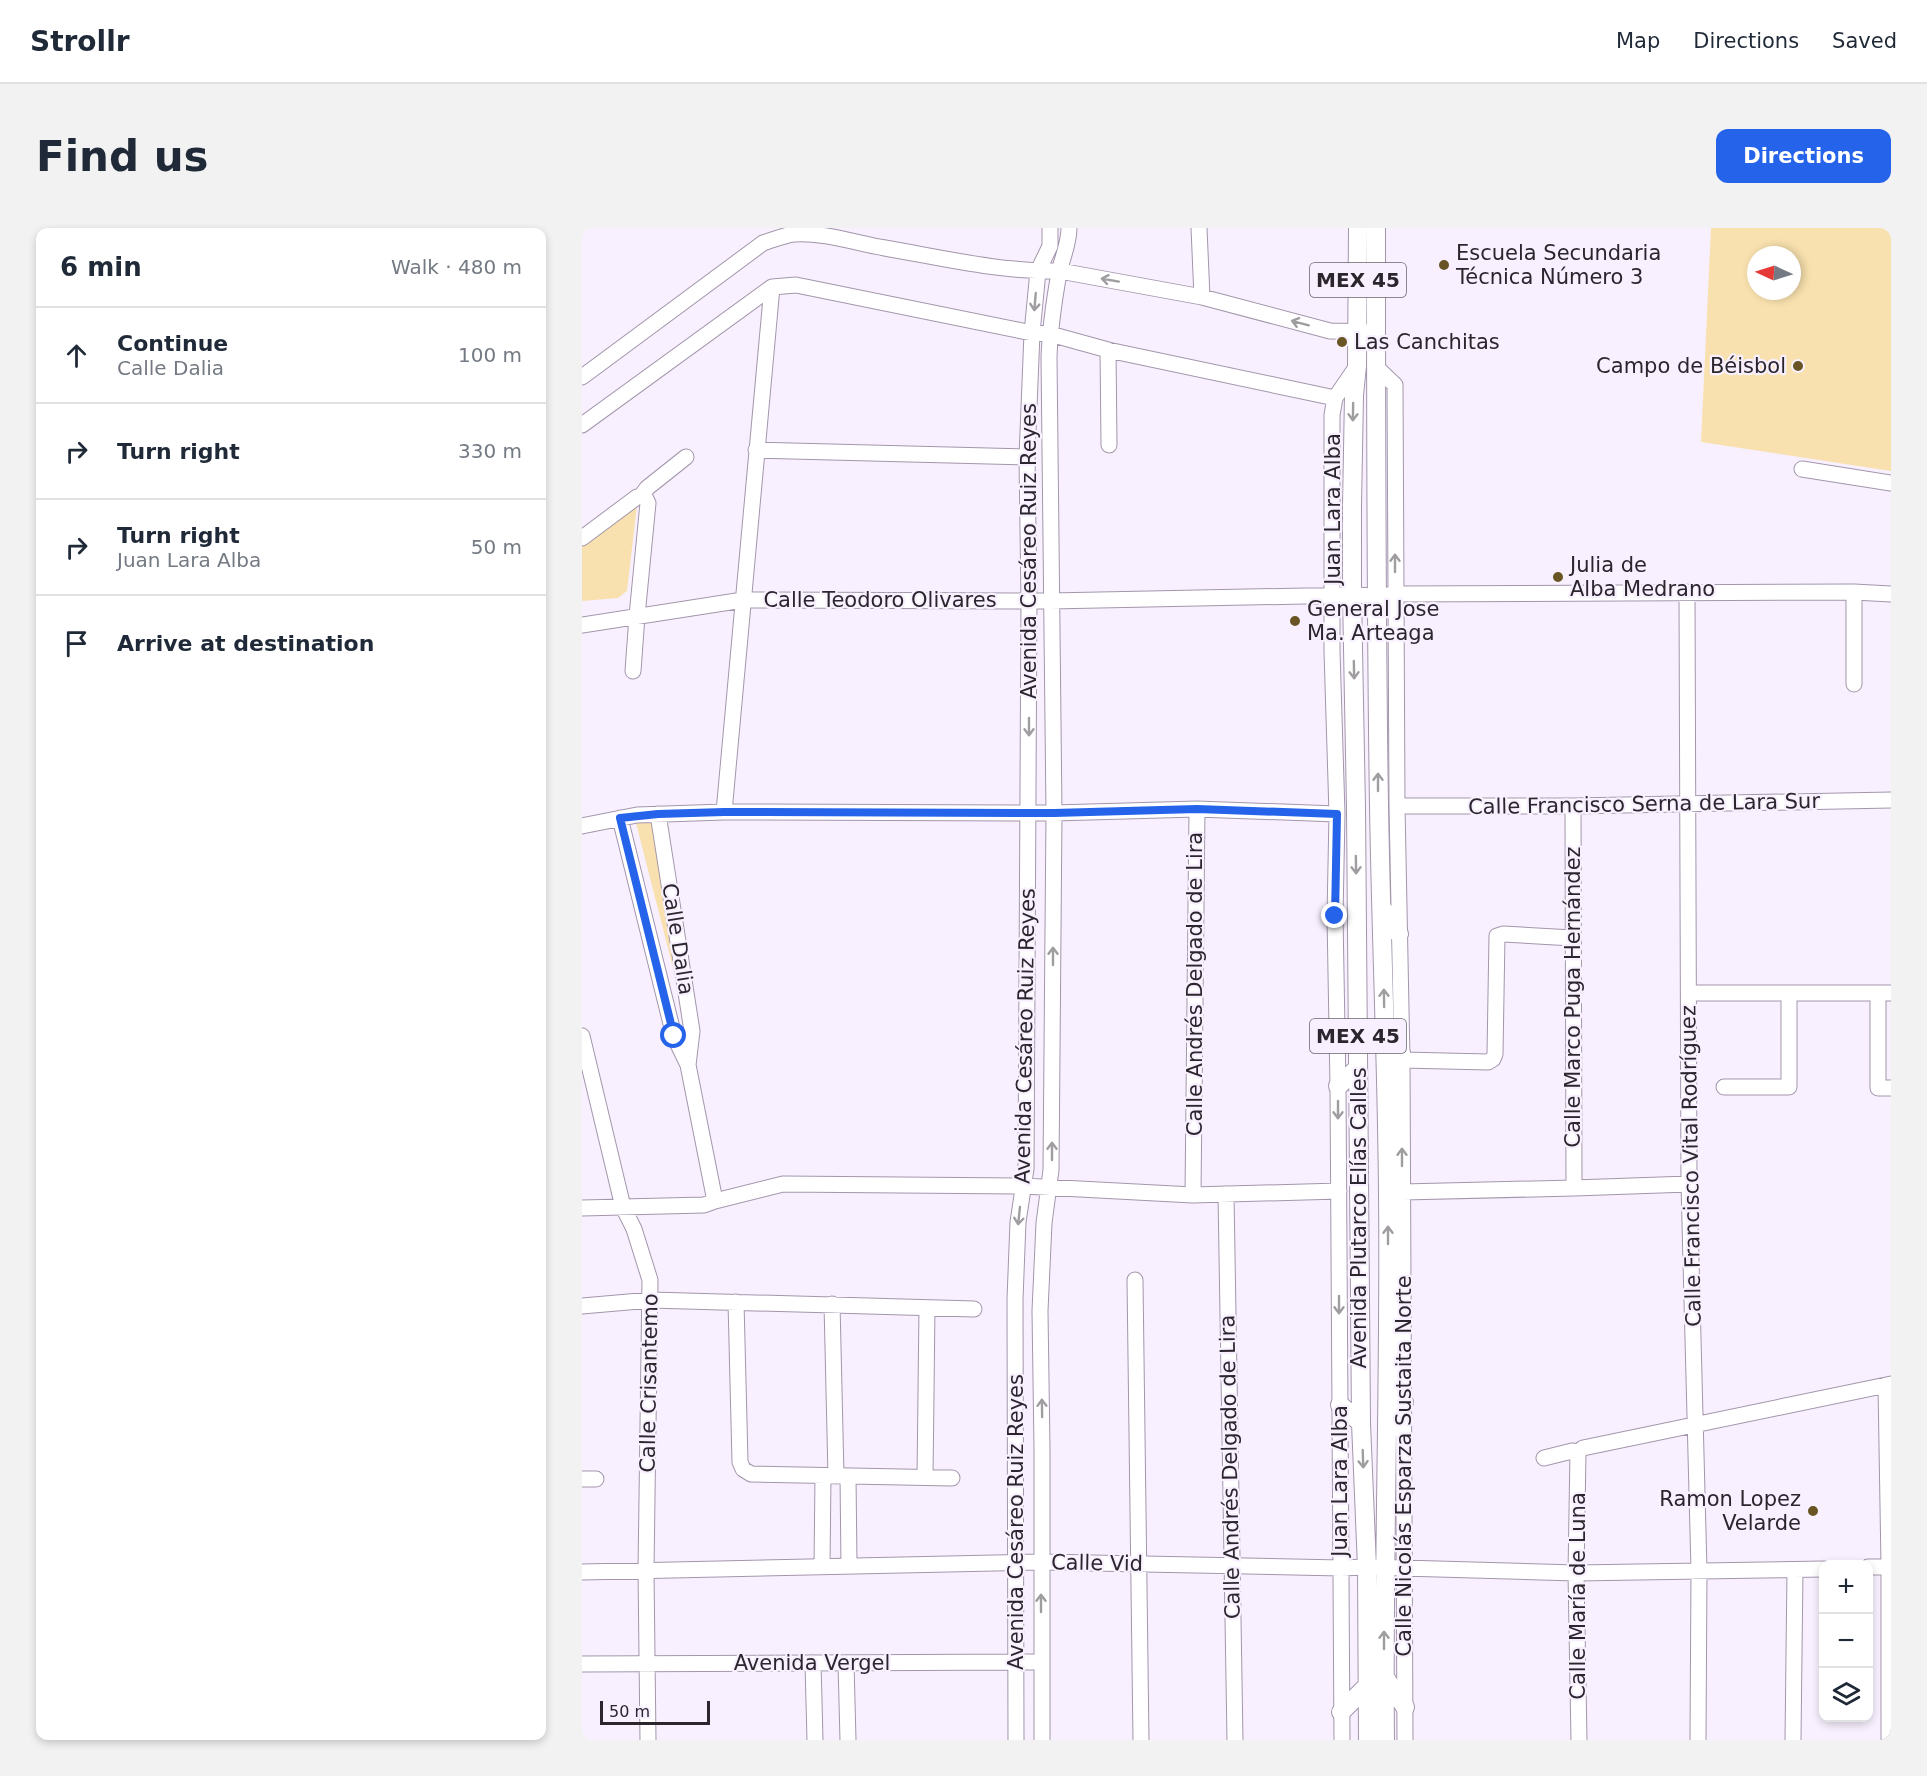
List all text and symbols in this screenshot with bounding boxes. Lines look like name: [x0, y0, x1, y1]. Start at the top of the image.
text: Strollr: [30, 25, 130, 58]
text: Map: [1616, 29, 1660, 53]
text: Directions: [1693, 29, 1799, 53]
text: Saved: [1832, 29, 1897, 53]
button: Directions: [1716, 129, 1891, 183]
text: Find us: [36, 132, 209, 181]
place label: Escuela Secundaria Técnica Número 3: [1455, 241, 1661, 289]
north arrow: [1747, 246, 1801, 300]
text: 6 min: [60, 252, 142, 282]
text: Walk · 480 m: [391, 255, 522, 279]
marker: Escuela Secundaria Técnica Número 3: [1437, 258, 1451, 272]
road number: MEX 45: [1310, 263, 1406, 297]
one-way arrow: [1100, 274, 1120, 285]
one-way arrow: [1029, 292, 1040, 312]
one-way arrow: [1291, 317, 1310, 328]
place label: Las Canchitas: [1354, 330, 1500, 354]
text: Continue: [117, 331, 228, 356]
marker: Las Canchitas: [1335, 335, 1349, 349]
icon: ahead: [60, 339, 93, 372]
text: 100 m: [458, 343, 522, 367]
place label: Campo de Béisbol: [1596, 354, 1786, 378]
text: Calle Dalia: [117, 356, 224, 380]
marker: Campo de Béisbol: [1791, 359, 1805, 373]
one-way arrow: [1348, 401, 1359, 421]
street label: Avenida Cesáreo Ruiz Reyes: [1017, 403, 1041, 699]
street label: Juan Lara Alba: [1321, 433, 1345, 587]
icon: right: [60, 435, 93, 468]
text: Turn right: [117, 439, 240, 464]
text: 330 m: [458, 439, 522, 463]
text: Turn right: [117, 523, 240, 548]
icon: right: [60, 531, 93, 564]
text: 50 m: [471, 535, 522, 559]
text: Juan Lara Alba: [117, 548, 261, 572]
one-way arrow: [1389, 553, 1401, 573]
place label: Julia de Alba Medrano: [1568, 553, 1715, 601]
marker: Julia de Alba Medrano: [1551, 570, 1565, 584]
street label: Calle Teodoro Olivares: [763, 588, 997, 612]
place label: General Jose Ma. Arteaga: [1307, 597, 1439, 645]
marker: General Jose Ma. Arteaga: [1288, 614, 1302, 628]
icon: arrive: [60, 627, 93, 660]
text: Arrive at destination: [117, 631, 374, 656]
one-way arrow: [1348, 659, 1360, 679]
one-way arrow: [1023, 717, 1034, 737]
one-way arrow: [1373, 772, 1384, 792]
street label: Calle Francisco Serna de Lara Sur: [1468, 789, 1820, 819]
street label: Calle Andrés Delgado de Lira: [1183, 832, 1207, 1136]
street label: Calle Marco Puga Hernández: [1561, 846, 1585, 1148]
one-way arrow: [1351, 854, 1362, 874]
street label: Calle Dalia: [657, 882, 699, 996]
street label: Avenida Cesáreo Ruiz Reyes: [1010, 888, 1040, 1184]
route end: [1321, 902, 1347, 928]
one-way arrow: [1047, 946, 1059, 966]
one-way arrow: [1378, 988, 1390, 1008]
street label: Calle Francisco Vital Rodríguez: [1676, 1005, 1706, 1327]
road number: MEX 45: [1310, 1019, 1406, 1053]
route start: [660, 1022, 686, 1048]
street label: Avenida Plutarco Elías Calles: [1347, 1067, 1371, 1369]
one-way arrow: [1332, 1100, 1344, 1120]
one-way arrow: [1046, 1141, 1058, 1161]
one-way arrow: [1396, 1147, 1408, 1167]
one-way arrow: [1014, 1205, 1025, 1225]
one-way arrow: [1382, 1225, 1394, 1245]
street label: Calle Nicolás Esparza Sustaita Norte: [1392, 1275, 1416, 1657]
street label: Calle Crisantemo: [635, 1293, 663, 1473]
one-way arrow: [1333, 1295, 1345, 1315]
street label: Calle Andrés Delgado de Lira: [1215, 1315, 1245, 1619]
street label: Avenida Cesáreo Ruiz Reyes: [1004, 1374, 1028, 1670]
one-way arrow: [1036, 1399, 1048, 1419]
street label: Juan Lara Alba: [1328, 1405, 1352, 1559]
one-way arrow: [1357, 1448, 1368, 1468]
place label: Ramon Lopez Velarde: [1659, 1487, 1801, 1535]
street label: Calle María de Luna: [1566, 1492, 1590, 1700]
marker: Ramon Lopez Velarde: [1806, 1504, 1820, 1518]
street label: Calle Vid: [1051, 1550, 1143, 1576]
map controls: [1819, 1560, 1873, 1722]
button: +: [1819, 1560, 1873, 1614]
one-way arrow: [1035, 1594, 1047, 1614]
button: −: [1819, 1614, 1873, 1668]
one-way arrow: [1379, 1630, 1390, 1650]
street label: Avenida Vergel: [734, 1651, 890, 1675]
button: layers: [1819, 1668, 1873, 1722]
scale bar: [600, 1698, 710, 1726]
text: 50 m: [609, 1702, 650, 1721]

